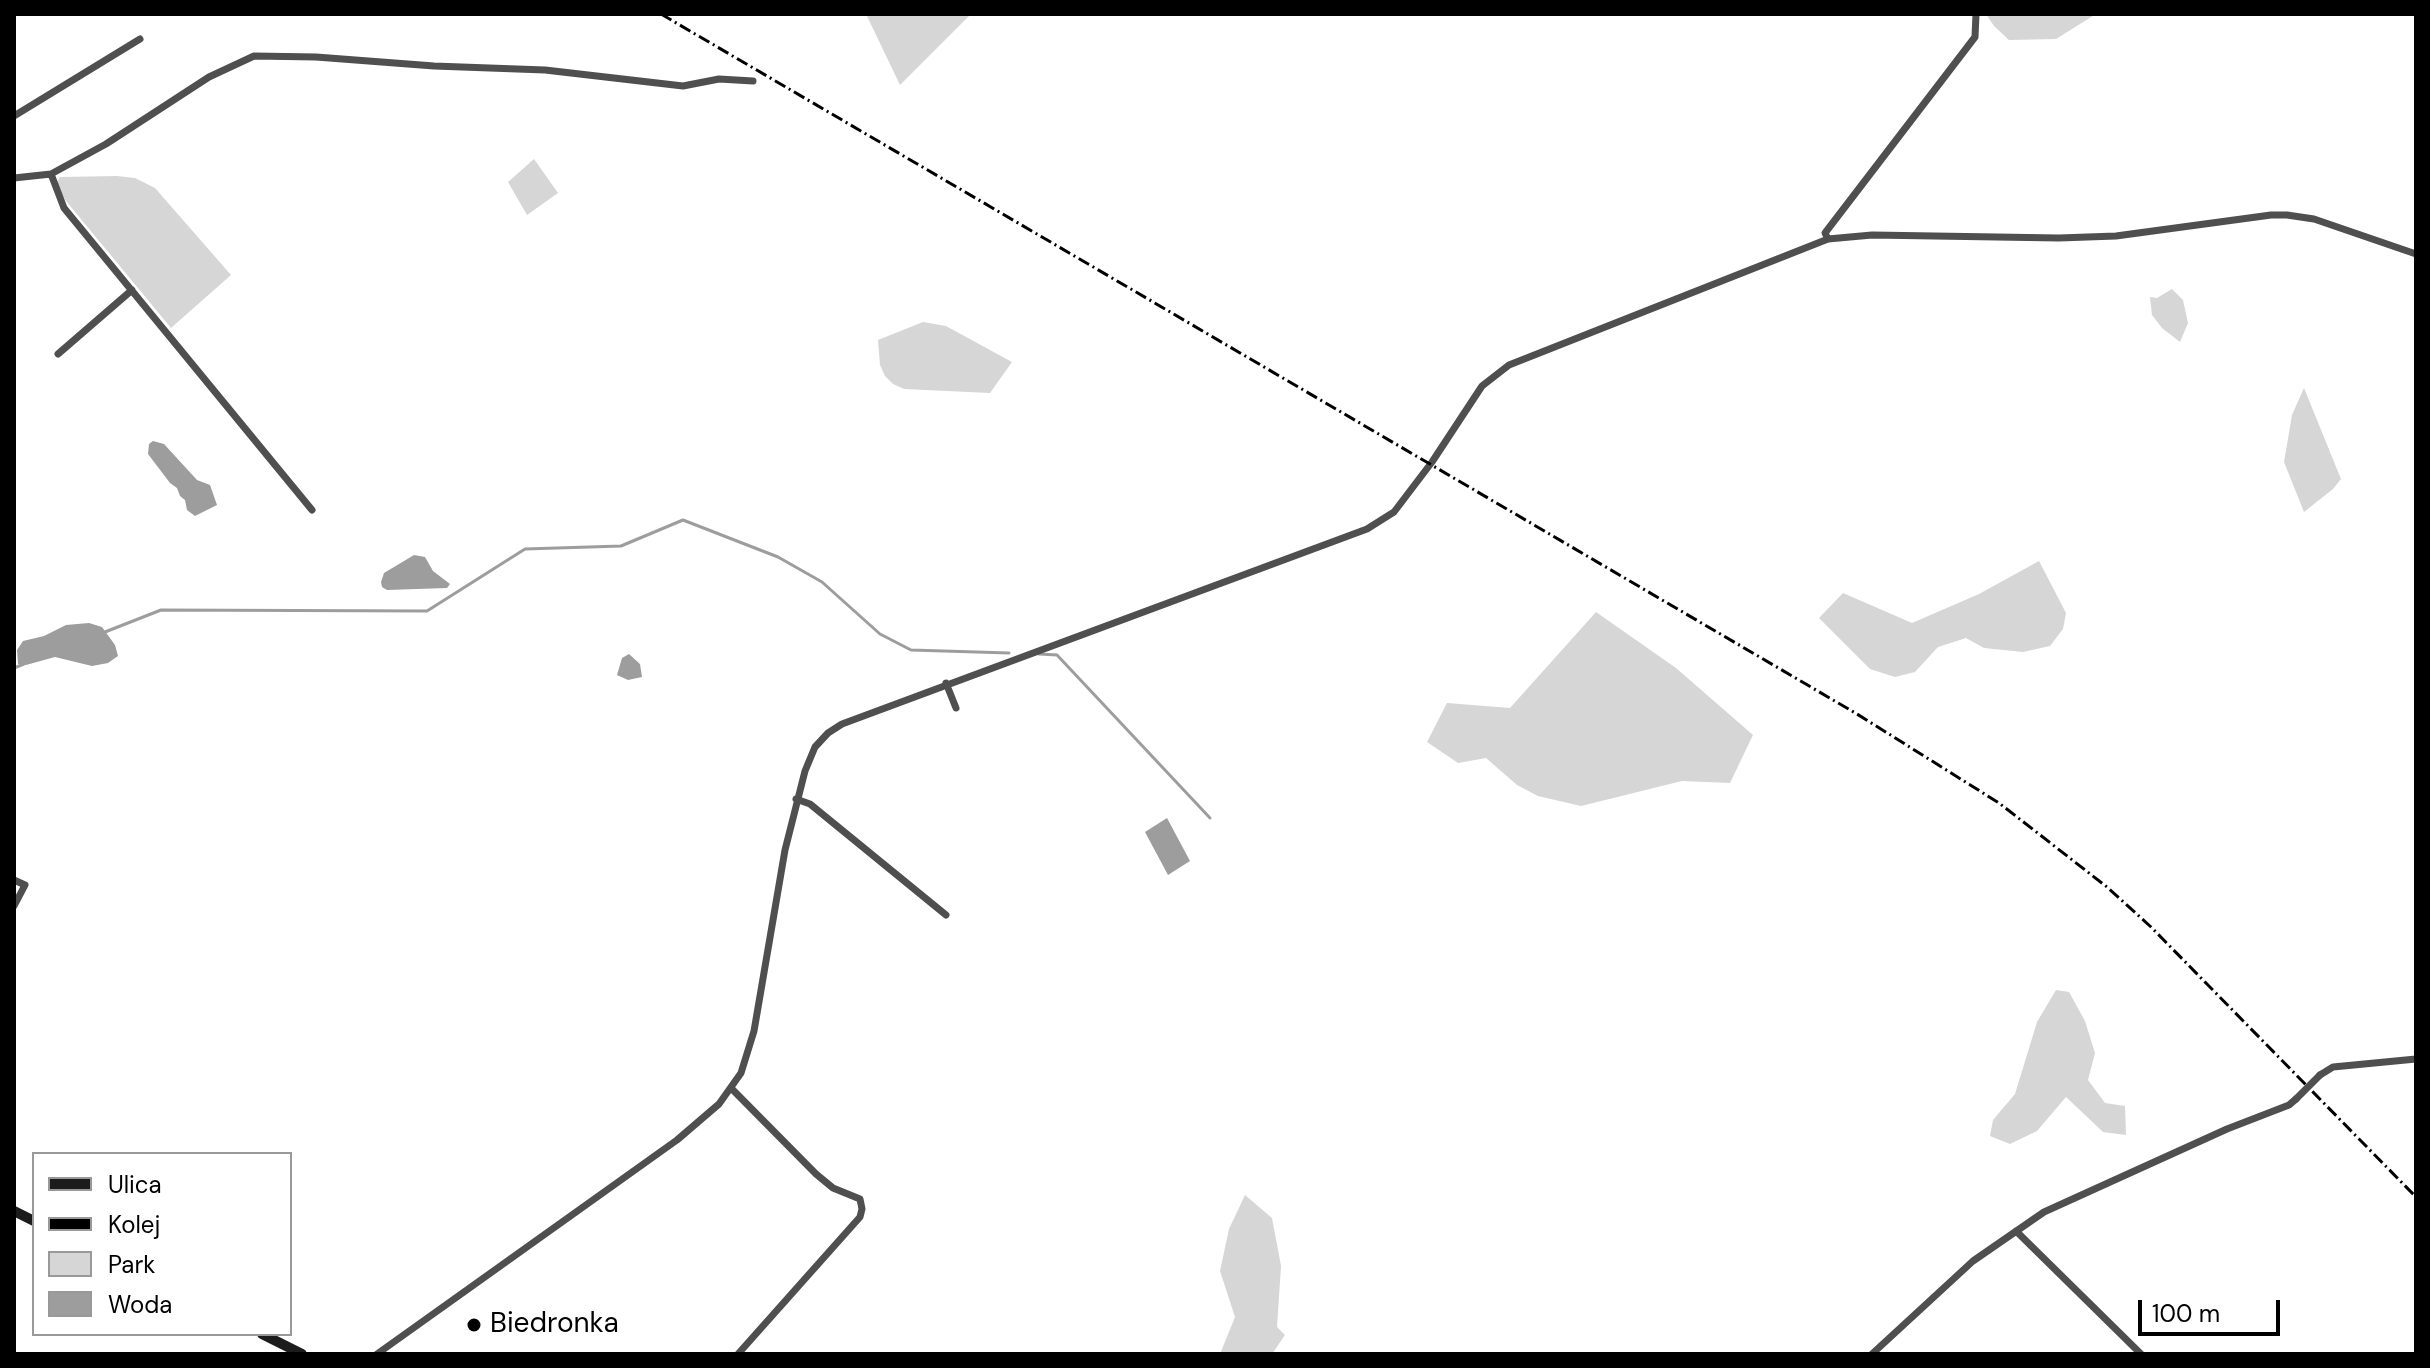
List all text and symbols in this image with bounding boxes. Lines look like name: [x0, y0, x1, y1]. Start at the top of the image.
legend: [32, 1152, 292, 1336]
text: Ulica: [108, 1169, 162, 1200]
text: Kolej: [108, 1209, 160, 1240]
text: Park: [108, 1249, 155, 1280]
scale bar: [2142, 1284, 2284, 1334]
text: Woda: [108, 1289, 172, 1320]
text: 100 m: [2152, 1298, 2220, 1329]
place label: Biedronka: [490, 1308, 619, 1342]
marker: Biedronka: [465, 1316, 483, 1334]

